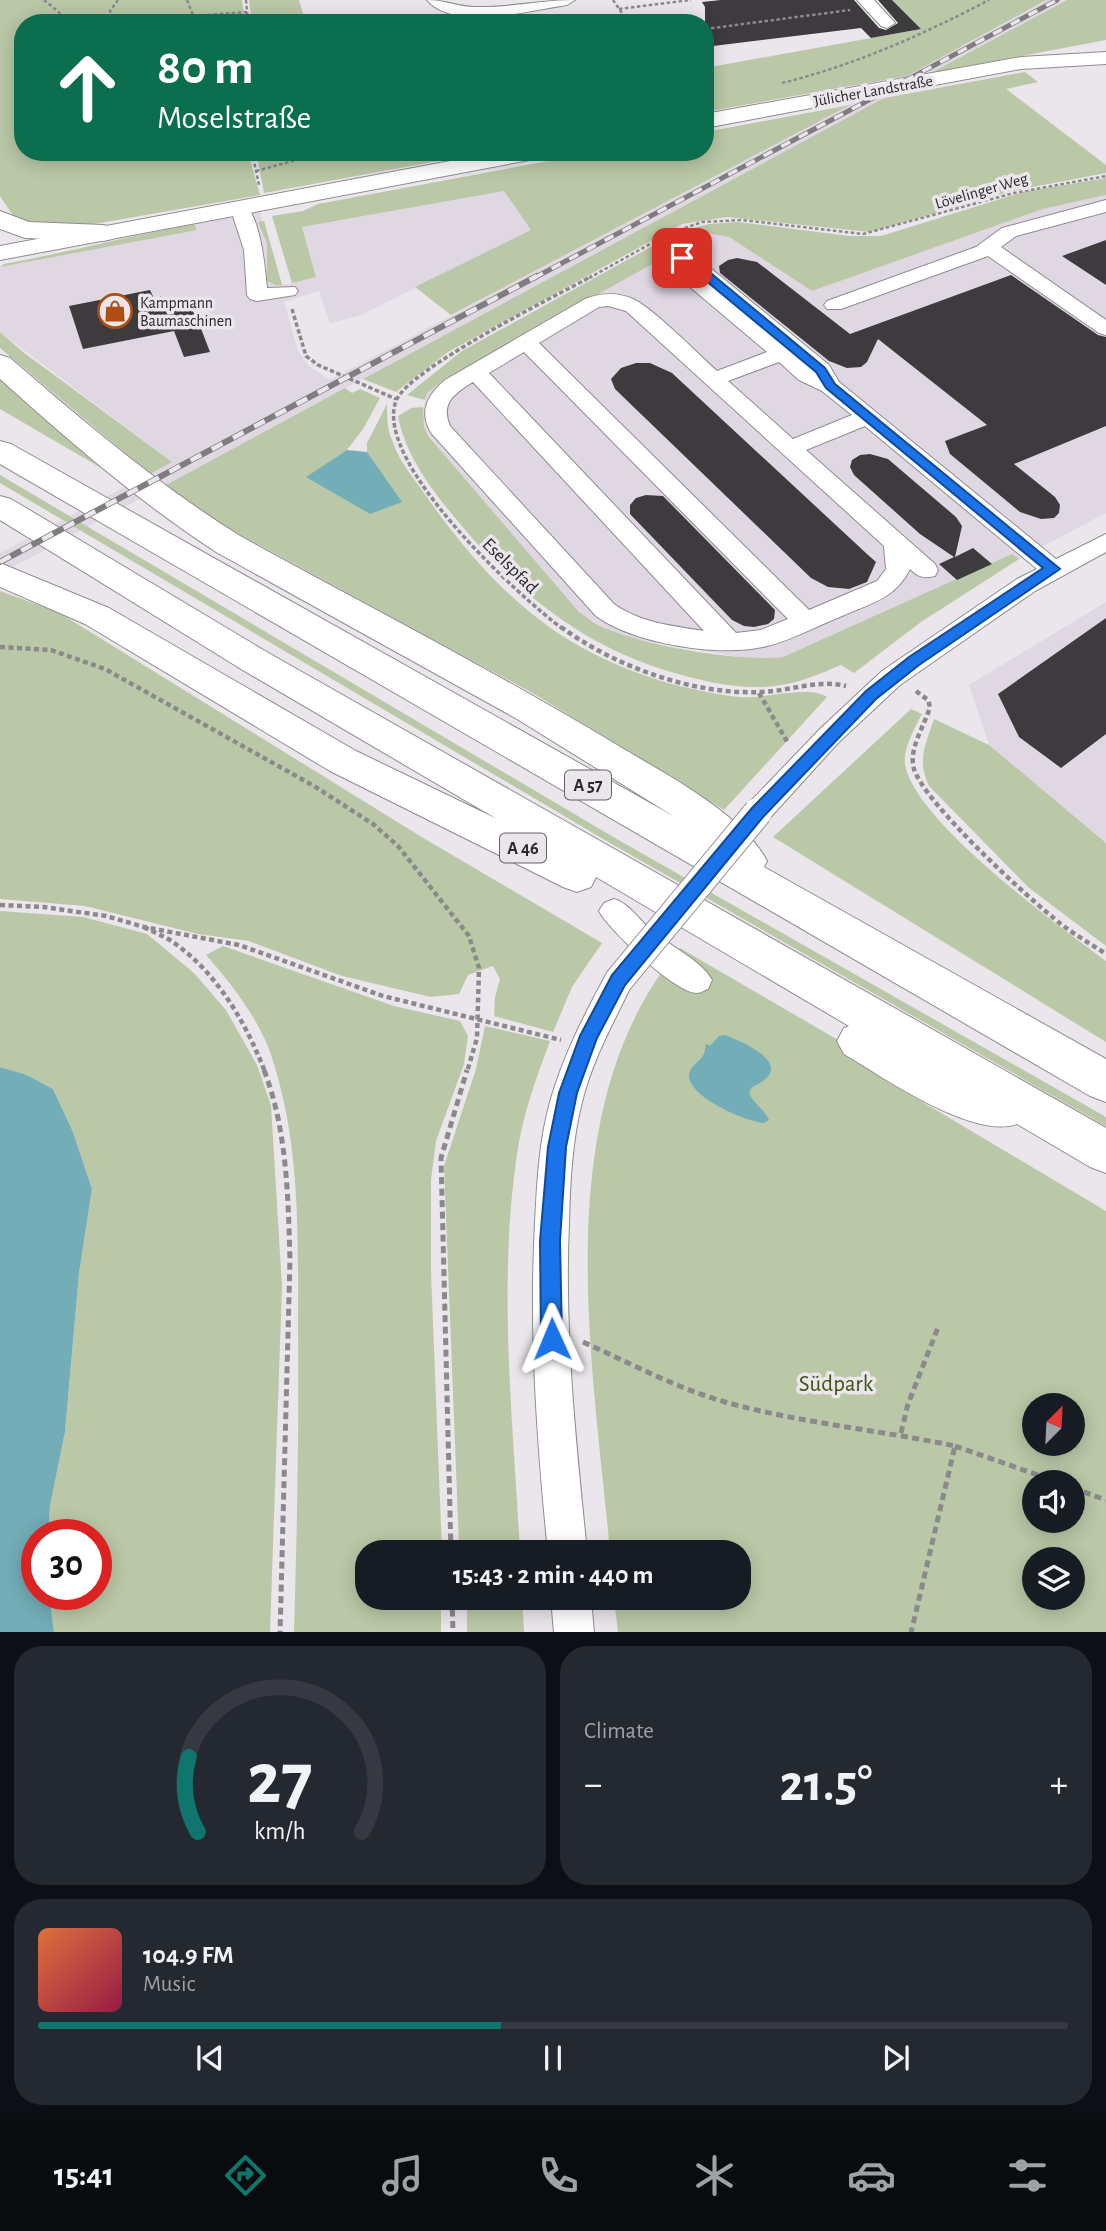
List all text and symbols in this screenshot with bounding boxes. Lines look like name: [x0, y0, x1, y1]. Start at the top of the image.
icon: ahead: [42, 42, 133, 133]
text: 80 m: [157, 44, 254, 93]
street label: Jülicher Landstraße: [812, 73, 934, 109]
text: Moselstraße: [157, 102, 311, 134]
street label: Lövelinger Weg: [933, 170, 1030, 212]
pin: [652, 228, 712, 288]
icon: arrive: [663, 239, 701, 277]
shop icon: Kampmann Baumaschinen: [96, 292, 134, 330]
place label: Kampmann Baumaschinen: [140, 295, 232, 329]
street label: Eselspfad: [478, 535, 542, 598]
road number: A 57: [565, 770, 611, 800]
road number: A 46: [500, 834, 546, 862]
position arrow: [515, 1302, 589, 1376]
park label: Südpark: [799, 1373, 874, 1396]
north arrow: [1022, 1393, 1085, 1456]
map controls: [1022, 1393, 1085, 1610]
button: sound: [1022, 1470, 1085, 1533]
speed limit sign: 30: [21, 1519, 112, 1610]
button: layers: [1022, 1547, 1085, 1610]
text: 15:43 · 2 min · 440 m: [453, 1562, 653, 1588]
text: Climate: [584, 1720, 654, 1743]
text: 27: [247, 1744, 313, 1817]
text: 21.5°: [780, 1758, 872, 1810]
text: −: [584, 1766, 602, 1804]
text: +: [1050, 1766, 1068, 1804]
text: km/h: [254, 1818, 306, 1843]
text: 104.9 FM: [143, 1942, 234, 1968]
text: Music: [143, 1973, 195, 1996]
icon: previous: [191, 2039, 229, 2077]
icon: pause: [534, 2039, 572, 2077]
icon: next: [877, 2039, 915, 2077]
icon: directions: [221, 2151, 270, 2200]
icon: music: [378, 2151, 427, 2200]
icon: phone: [534, 2151, 583, 2200]
icon: climate: [690, 2151, 739, 2200]
icon: car: [847, 2151, 896, 2200]
icon: filters: [1003, 2151, 1052, 2200]
text: 15:41: [54, 2159, 114, 2191]

